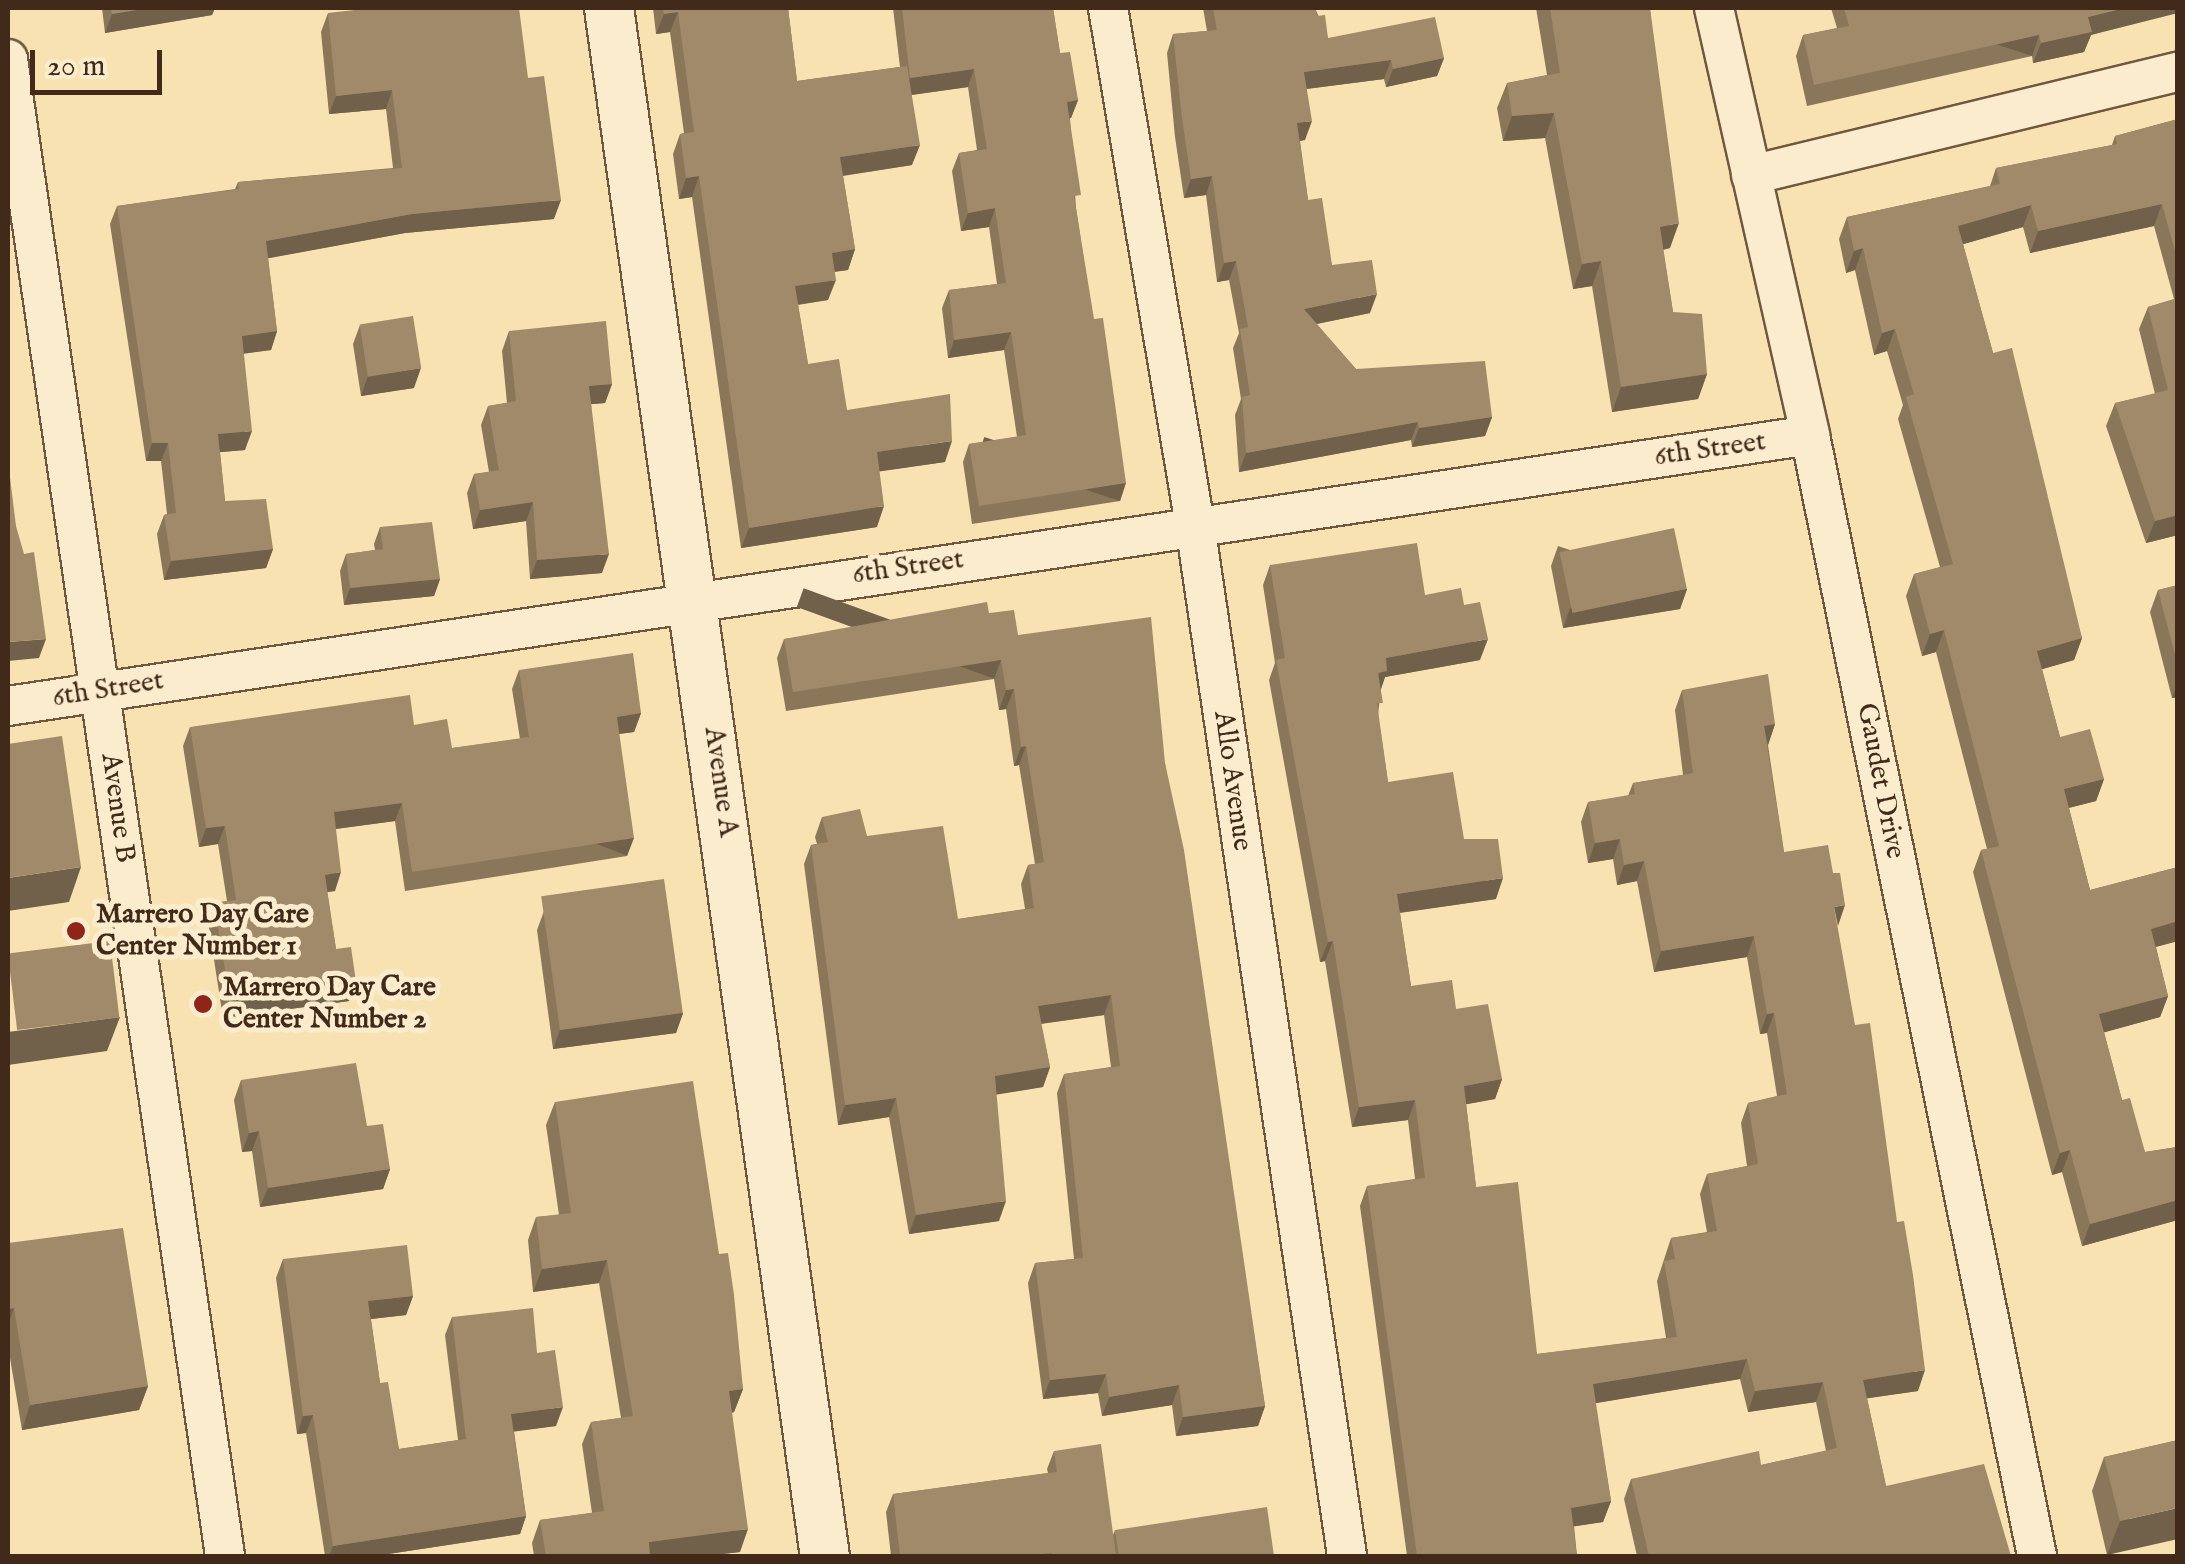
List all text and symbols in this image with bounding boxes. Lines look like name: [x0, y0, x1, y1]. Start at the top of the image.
scale bar: [35, 30, 168, 92]
text: 20 m: [47, 48, 106, 86]
street label: 6th Street: [1652, 426, 1768, 474]
street label: 6th Street: [850, 544, 966, 592]
street label: 6th Street: [50, 665, 166, 715]
street label: Gaudet Drive: [1848, 700, 1912, 862]
street label: Allo Avenue: [1206, 709, 1258, 853]
street label: Avenue A: [696, 725, 744, 839]
street label: Avenue B: [93, 751, 141, 865]
place label: Marrero Day Care Center Number 1: [96, 898, 309, 964]
marker: Marrero Day Care Center Number 1: [65, 920, 87, 942]
place label: Marrero Day Care Center Number 2: [223, 971, 436, 1037]
marker: Marrero Day Care Center Number 2: [192, 993, 214, 1015]

